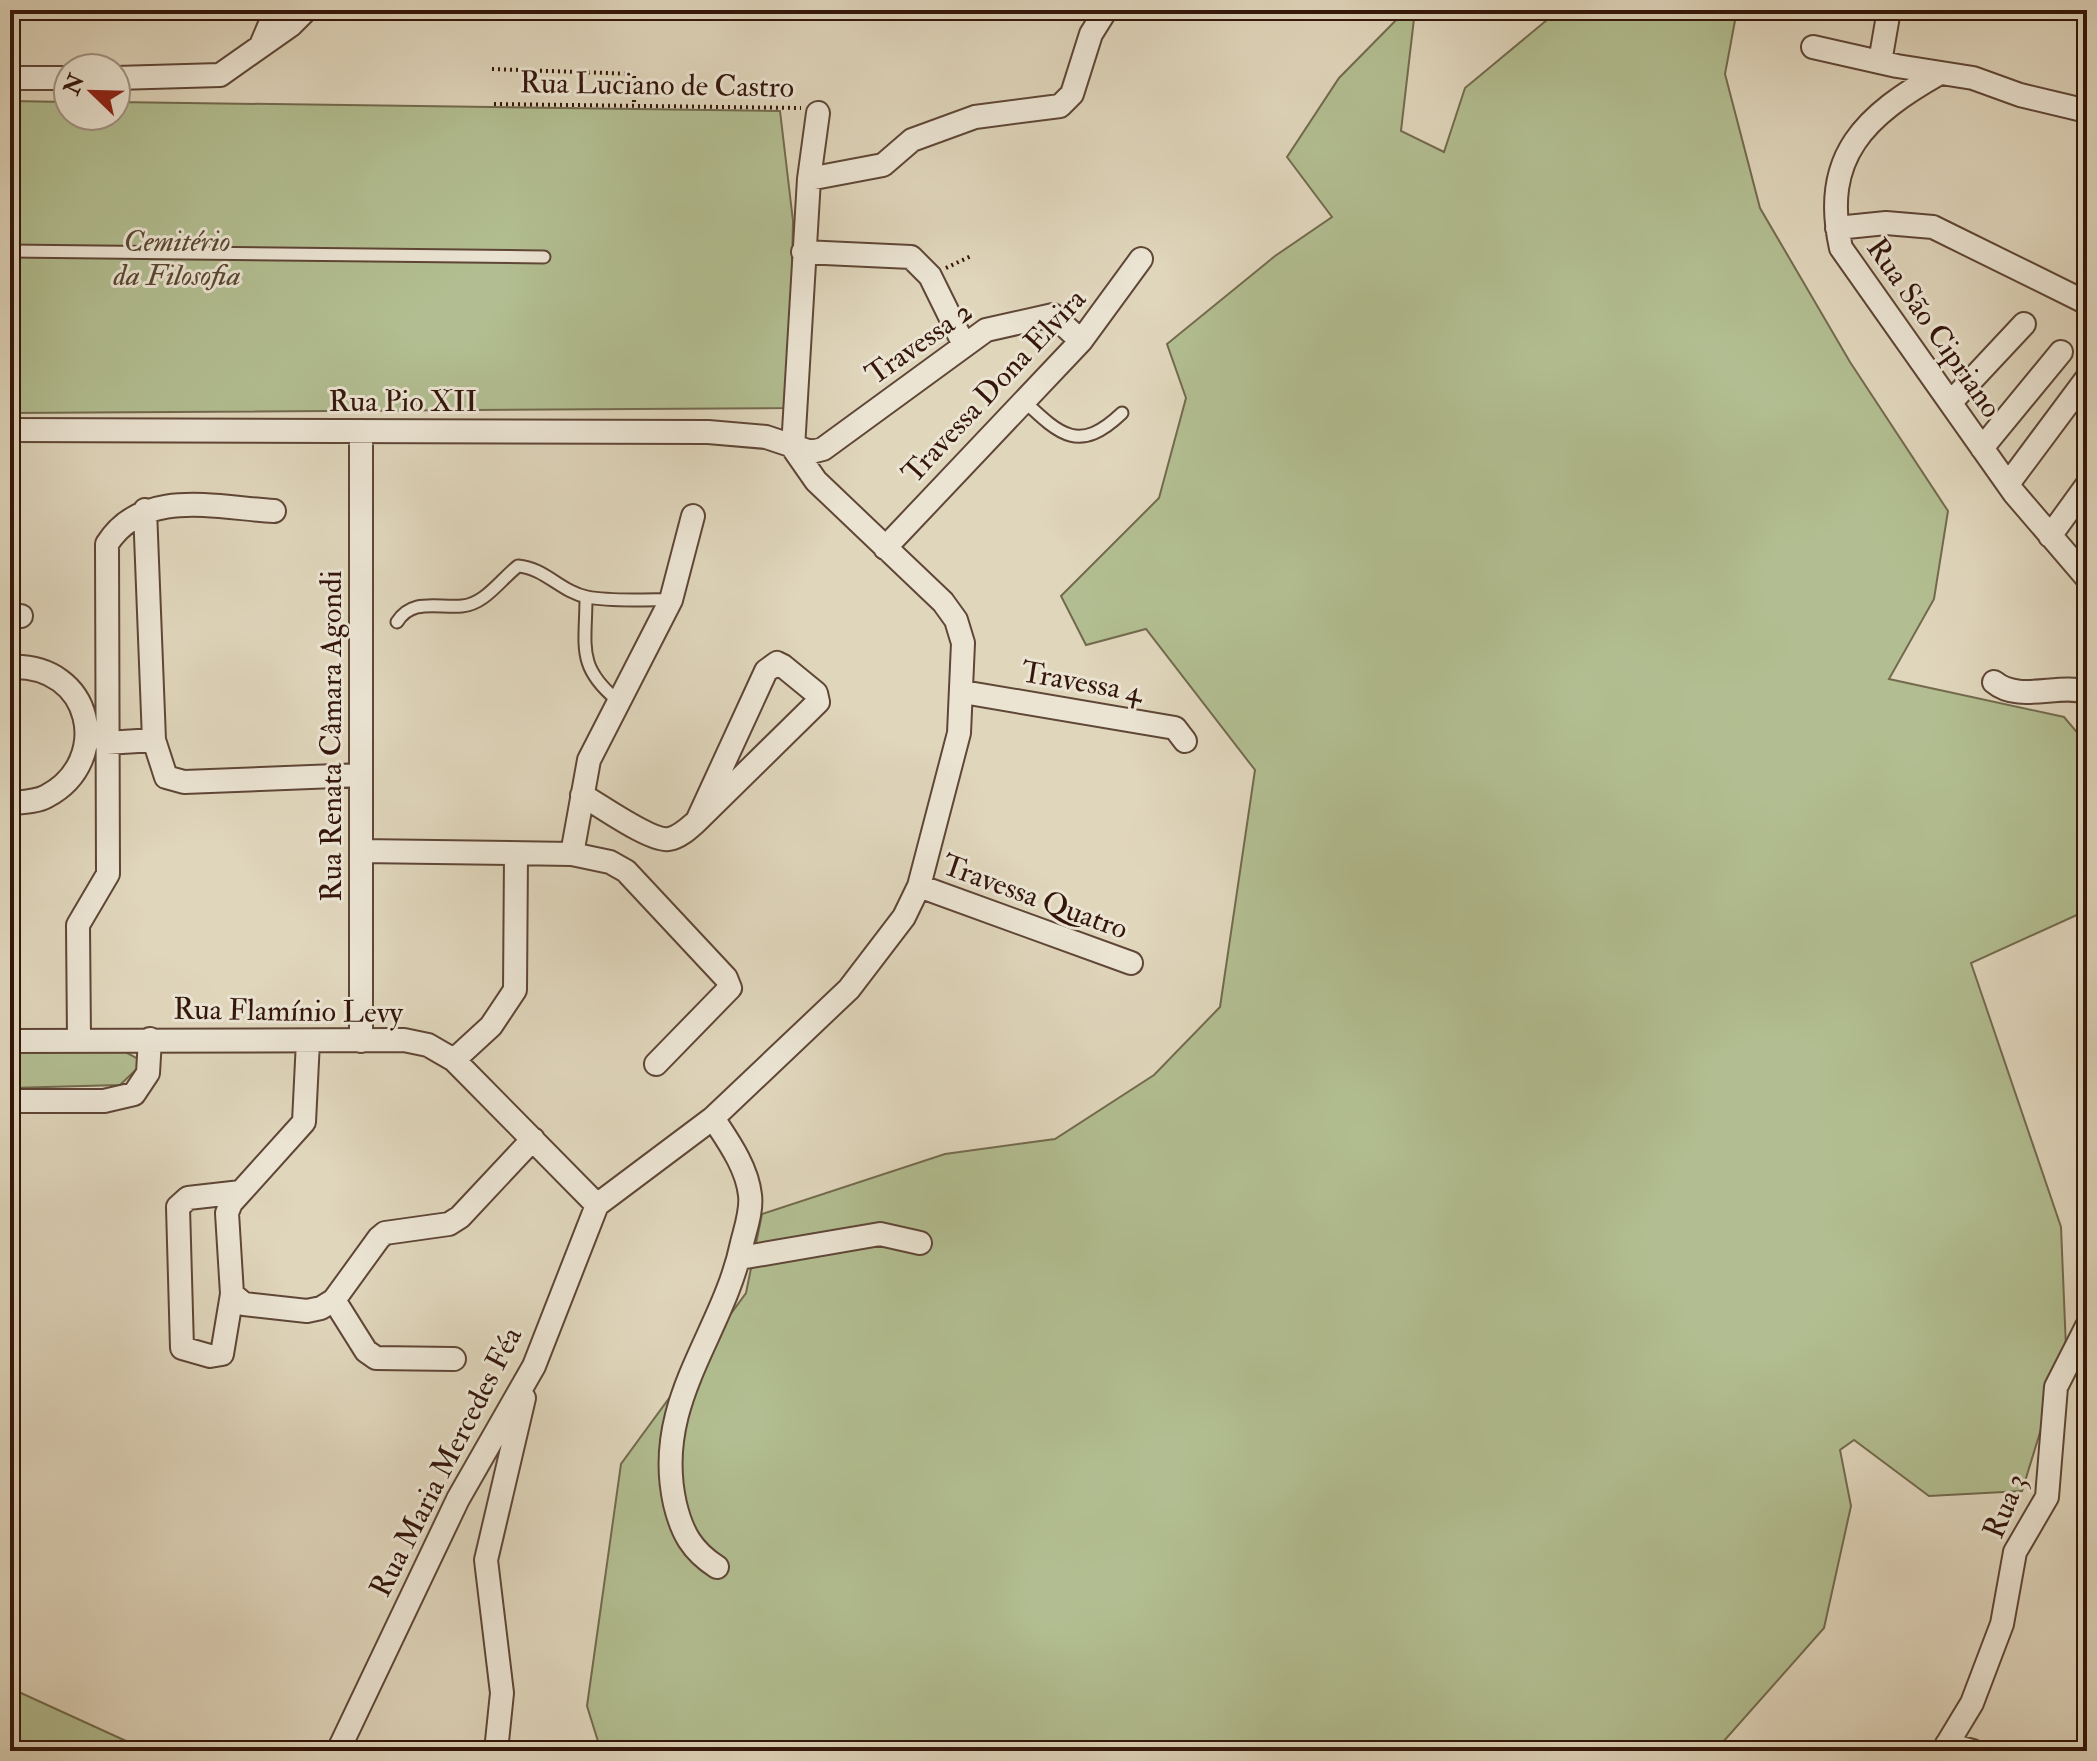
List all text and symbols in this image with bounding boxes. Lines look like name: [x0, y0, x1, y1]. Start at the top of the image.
north arrow: [52, 52, 132, 132]
street label: Rua Luciano de Castro: [519, 64, 795, 106]
text: N: [57, 70, 91, 100]
park label: Cemitério da Filosofia: [112, 223, 241, 294]
street label: Rua São Cipriano: [1858, 231, 2010, 425]
street label: Travessa Dona Elvira: [894, 280, 1094, 491]
street label: Travessa 2: [859, 293, 979, 393]
street label: Rua Pio XII: [329, 383, 477, 420]
street label: Rua Renata Câmara Agondi: [313, 570, 350, 902]
street label: Travessa 4: [1018, 653, 1147, 711]
street label: Travessa Quatro: [937, 846, 1133, 948]
street label: Rua Flamínio Levy: [173, 990, 404, 1032]
street label: Rua Maria Mercedes Féa: [362, 1320, 530, 1603]
street label: Rua 3: [1975, 1468, 2035, 1544]

